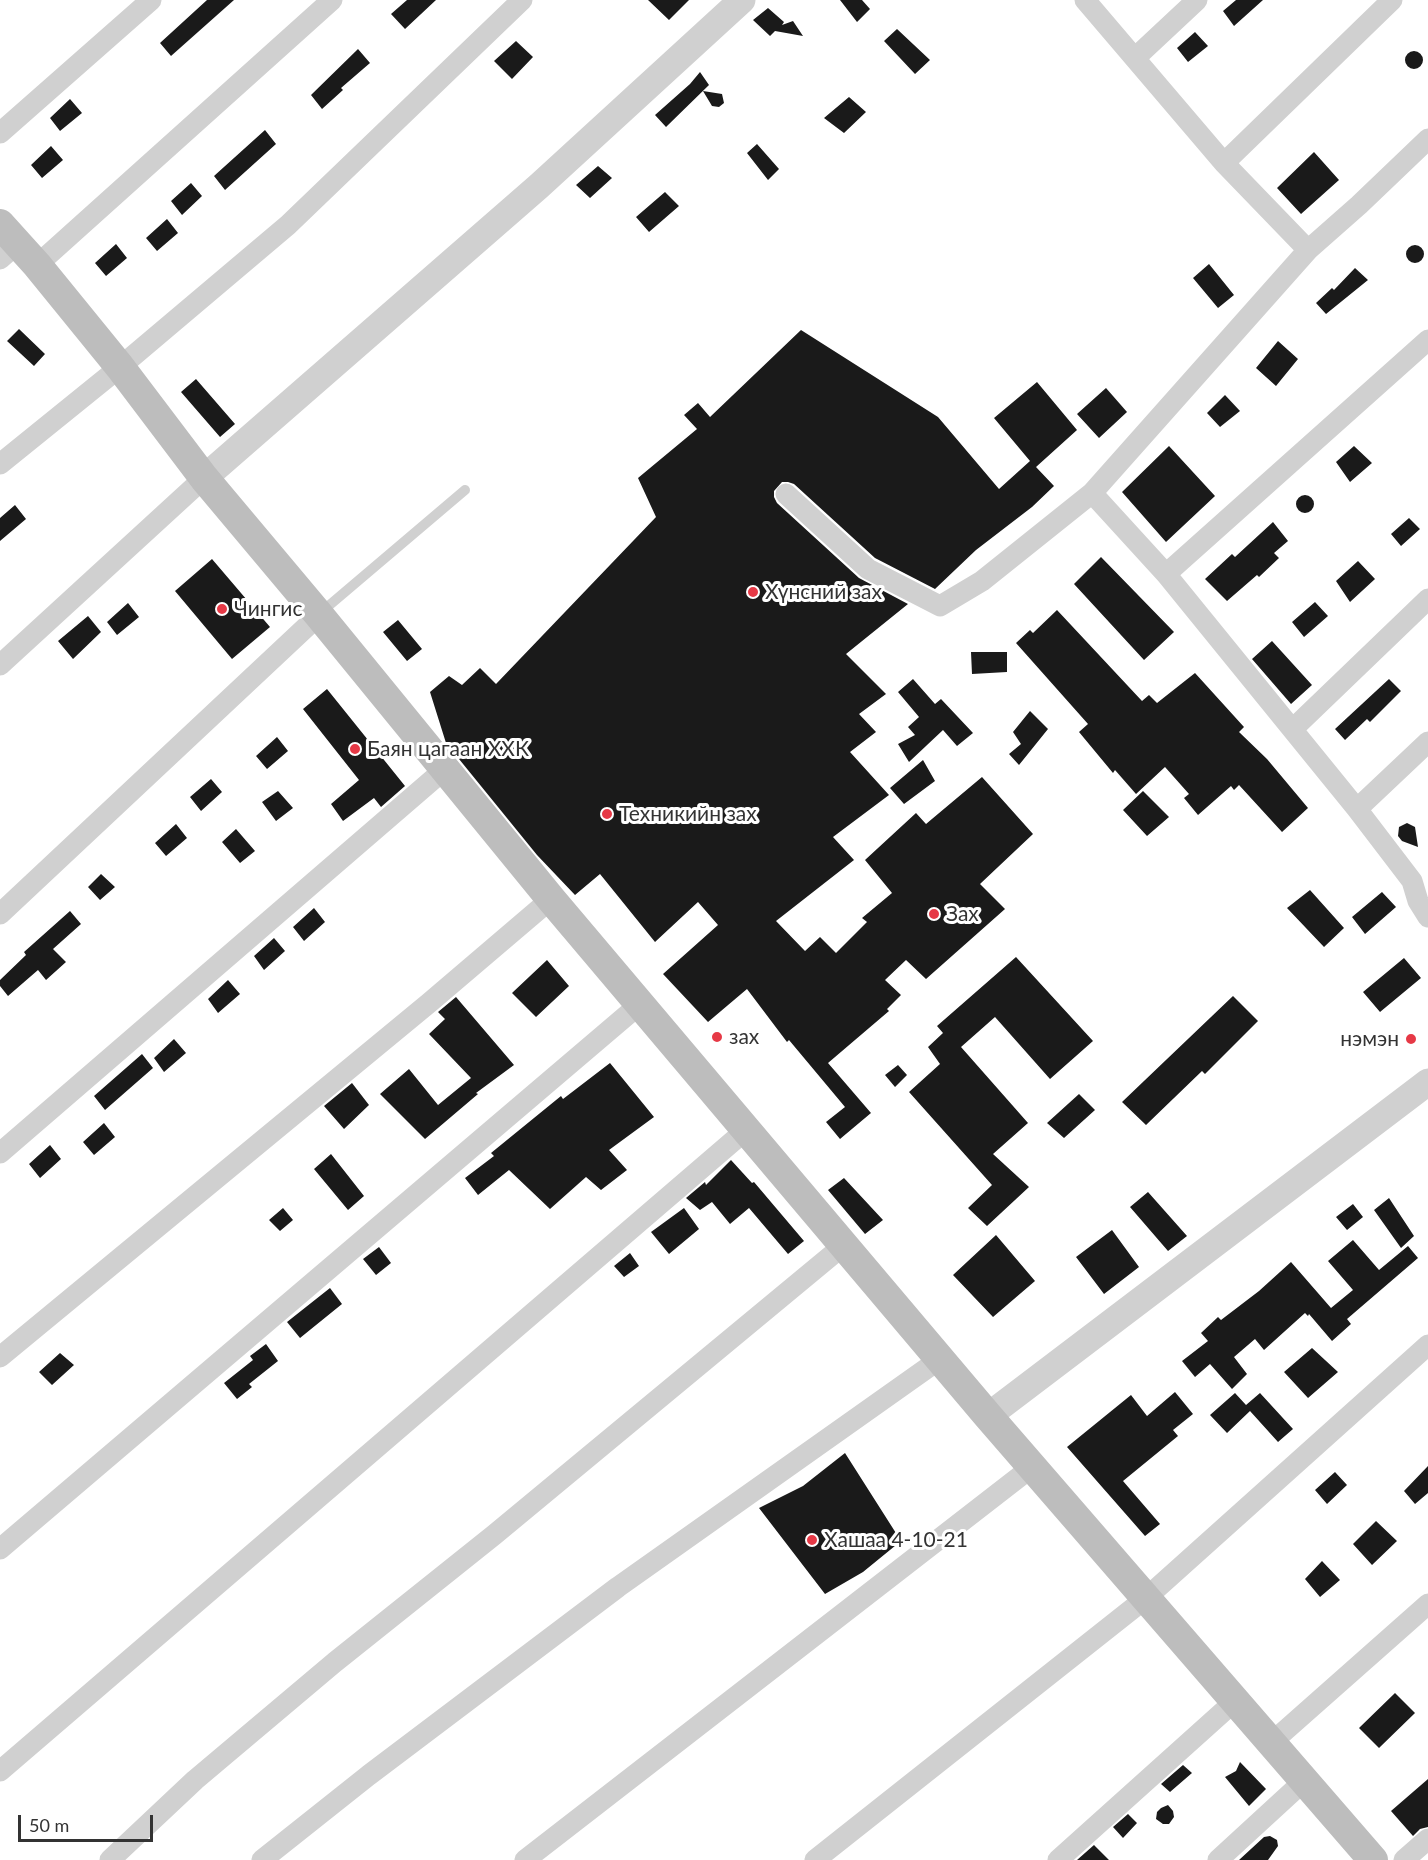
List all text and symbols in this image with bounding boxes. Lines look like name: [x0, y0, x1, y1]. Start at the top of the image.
place label: Хүнсний зах: [765, 579, 882, 605]
marker: Хүнсний зах: [746, 585, 760, 599]
place label: Чингис: [234, 596, 302, 622]
marker: Чингис: [215, 602, 229, 616]
place label: Баян цагаан ХХК: [367, 736, 529, 762]
marker: Баян цагаан ХХК: [348, 742, 362, 756]
place label: Техникийн зах: [619, 801, 757, 827]
marker: Техникийн зах: [600, 807, 614, 821]
place label: Зах: [946, 901, 979, 927]
marker: Зах: [927, 907, 941, 921]
place label: зах: [729, 1024, 759, 1050]
place label: нэмэн: [1340, 1026, 1399, 1052]
marker: зах: [710, 1030, 724, 1044]
marker: нэмэн: [1404, 1032, 1418, 1046]
place label: Хашаа 4-10-21: [824, 1527, 968, 1553]
marker: Хашаа 4-10-21: [805, 1533, 819, 1547]
scale bar: [21, 1803, 156, 1841]
text: 50 m: [29, 1814, 69, 1836]

